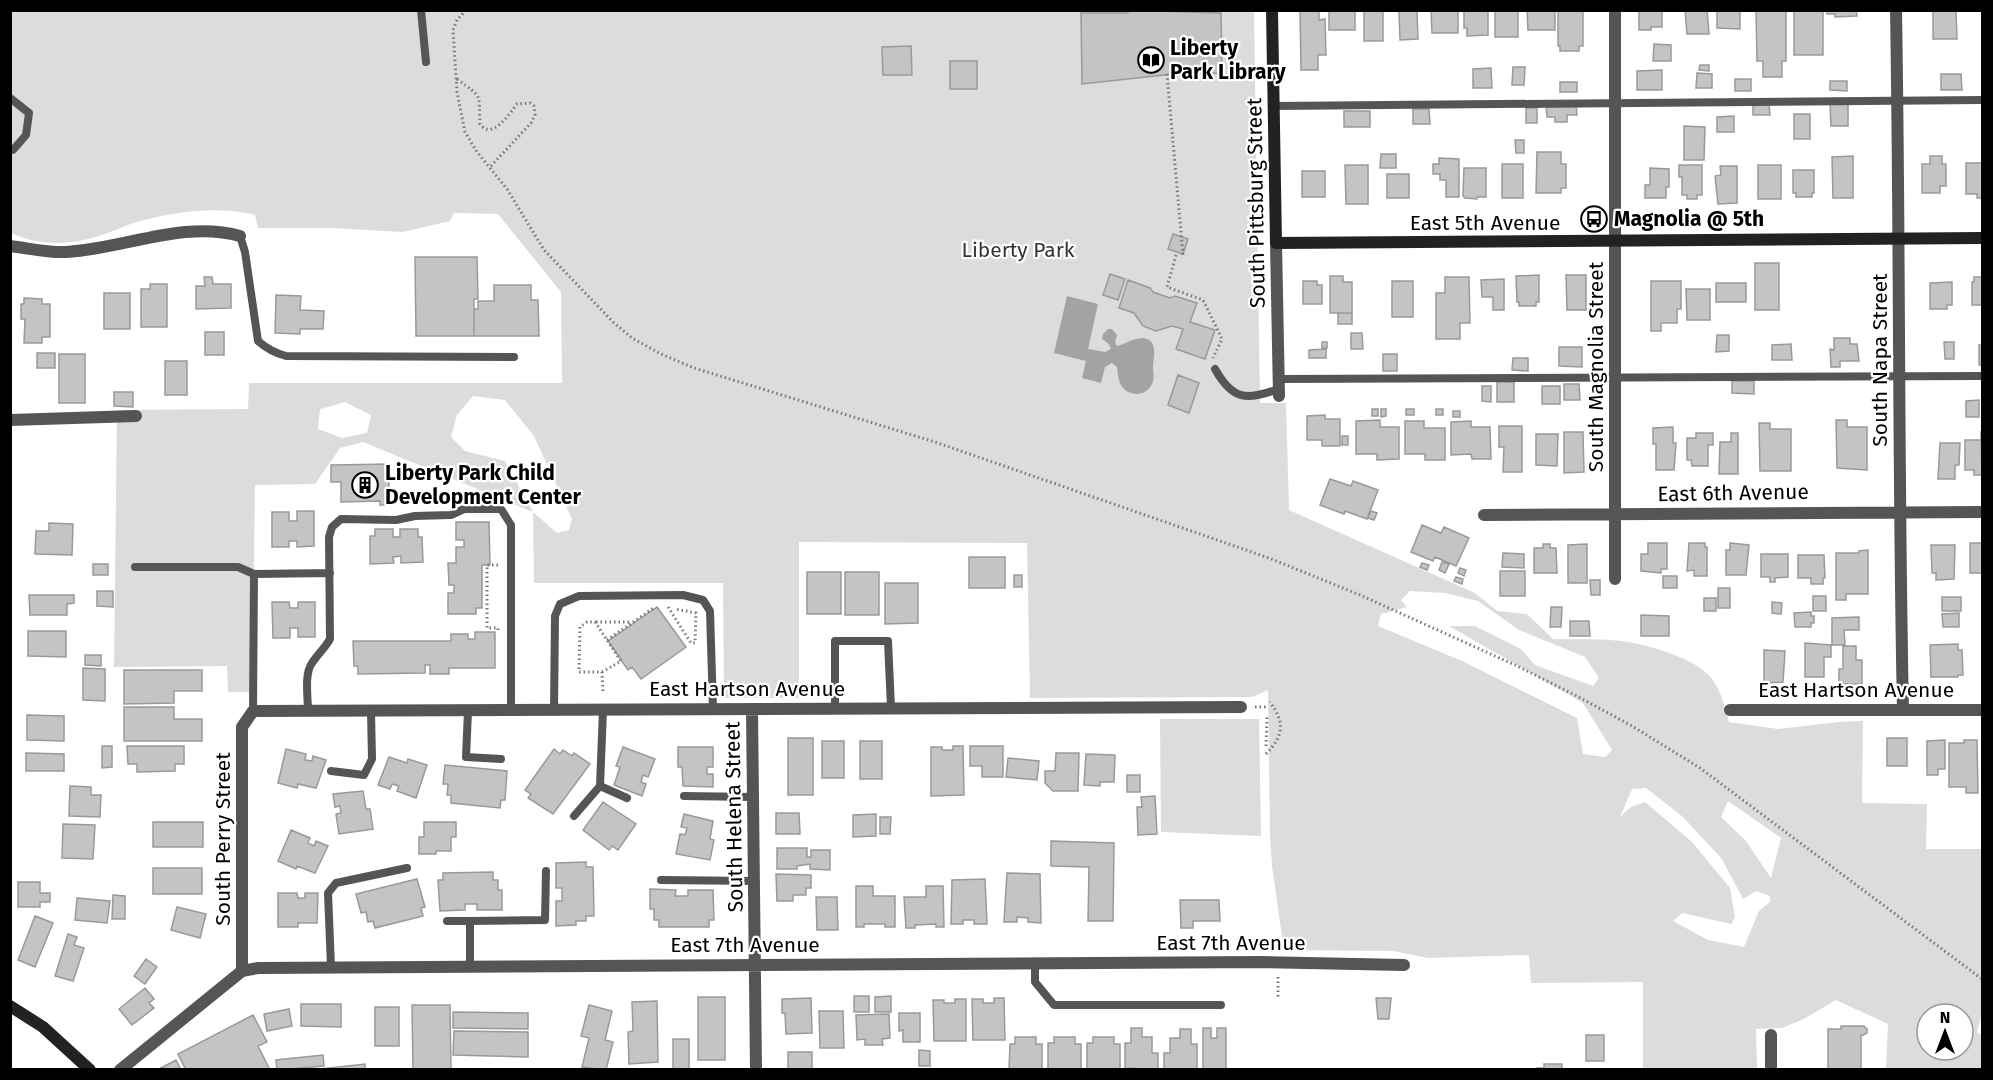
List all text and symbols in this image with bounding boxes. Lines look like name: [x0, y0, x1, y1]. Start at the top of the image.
place label: Liberty Park Library: [1170, 35, 1286, 85]
library icon: Liberty Park Library: [1136, 45, 1166, 75]
street label: South Pittsburg Street: [1241, 97, 1271, 308]
bus stop icon: Magnolia @ 5th: [1579, 204, 1609, 234]
place label: Magnolia @ 5th: [1614, 206, 1764, 232]
street label: East 5th Avenue: [1410, 210, 1560, 236]
park label: Liberty Park: [961, 237, 1075, 263]
street label: South Magnolia Street: [1583, 261, 1609, 472]
street label: South Napa Street: [1867, 273, 1893, 447]
place label: Liberty Park Child Development Center: [385, 460, 581, 510]
building icon: Liberty Park Child Development Center: [350, 470, 380, 500]
street label: East 6th Avenue: [1657, 479, 1809, 507]
street label: East Hartson Avenue: [649, 676, 845, 702]
street label: East Hartson Avenue: [1758, 677, 1954, 703]
street label: South Helena Street: [719, 721, 749, 913]
street label: South Perry Street: [210, 752, 236, 926]
street label: East 7th Avenue: [1156, 930, 1306, 956]
street label: East 7th Avenue: [670, 932, 820, 958]
north arrow: [1915, 1002, 1975, 1062]
text: N: [1940, 1008, 1950, 1027]

